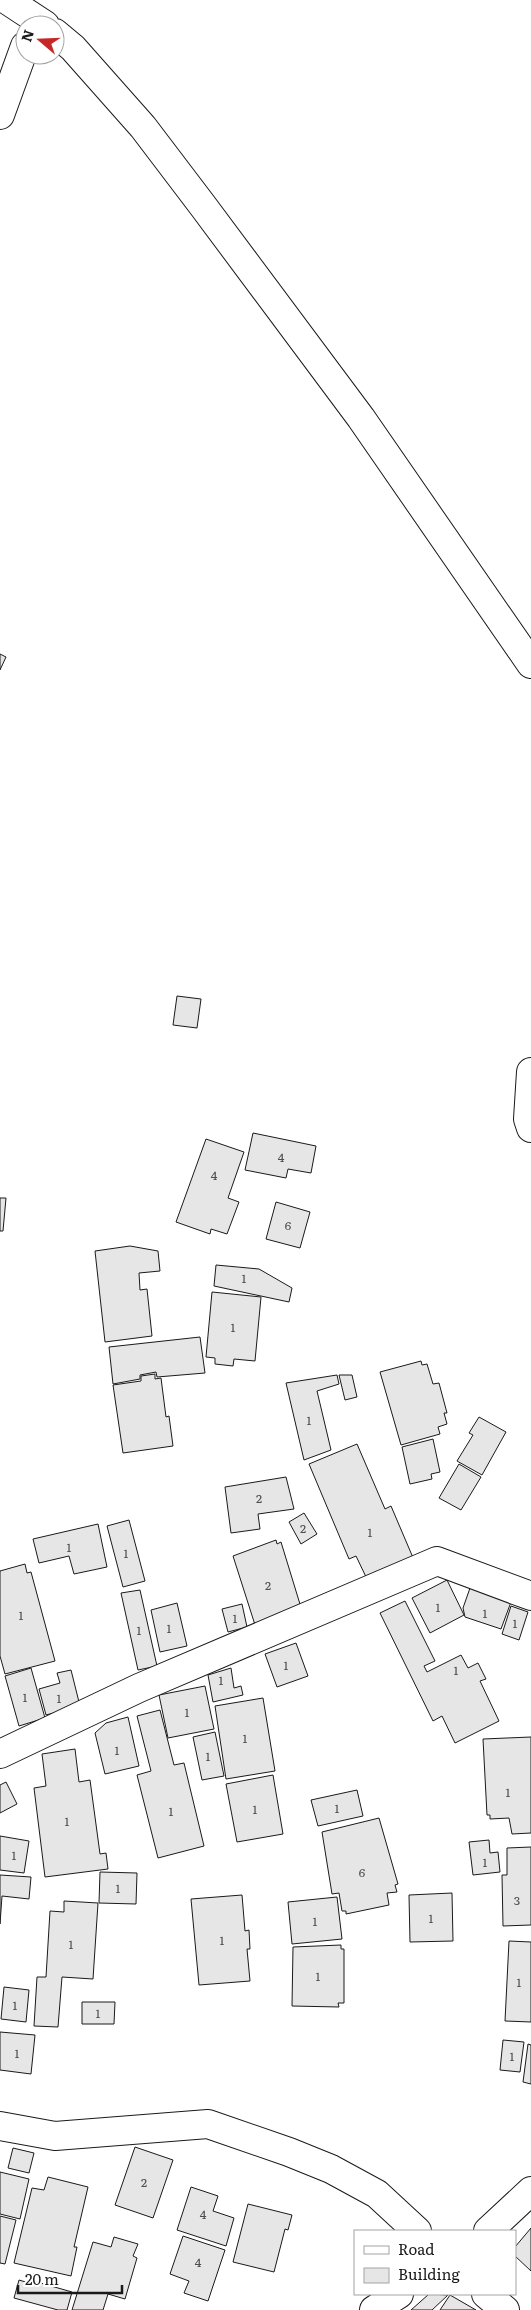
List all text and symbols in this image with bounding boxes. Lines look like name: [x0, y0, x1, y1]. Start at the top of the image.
north arrow: [15, 15, 65, 65]
text: N: [15, 26, 38, 44]
house number: 4: [278, 1148, 285, 1166]
house number: 4: [211, 1166, 218, 1184]
house number: 6: [285, 1216, 292, 1234]
house number: 1: [242, 1269, 247, 1287]
house number: 1: [231, 1318, 236, 1336]
house number: 1: [307, 1411, 312, 1429]
house number: 2: [256, 1489, 262, 1507]
house number: 2: [300, 1519, 306, 1537]
house number: 1: [368, 1523, 373, 1541]
house number: 1: [67, 1538, 72, 1556]
house number: 1: [124, 1544, 129, 1562]
house number: 2: [265, 1576, 271, 1594]
house number: 1: [436, 1598, 441, 1616]
house number: 1: [483, 1604, 488, 1622]
house number: 1: [19, 1606, 24, 1624]
house number: 1: [233, 1609, 238, 1627]
house number: 1: [513, 1614, 518, 1632]
house number: 1: [167, 1619, 172, 1637]
house number: 1: [137, 1621, 142, 1639]
house number: 1: [284, 1656, 289, 1674]
house number: 1: [454, 1661, 459, 1679]
house number: 1: [219, 1671, 224, 1689]
house number: 1: [23, 1688, 28, 1706]
house number: 1: [57, 1689, 62, 1707]
house number: 1: [185, 1703, 190, 1721]
house number: 1: [243, 1729, 248, 1747]
house number: 1: [115, 1741, 120, 1759]
house number: 1: [206, 1747, 211, 1765]
house number: 1: [506, 1783, 511, 1801]
house number: 1: [335, 1799, 340, 1817]
house number: 1: [253, 1800, 258, 1818]
house number: 1: [169, 1802, 174, 1820]
house number: 1: [65, 1812, 70, 1830]
house number: 1: [12, 1846, 17, 1864]
house number: 1: [483, 1853, 488, 1871]
house number: 6: [359, 1863, 366, 1881]
house number: 1: [116, 1879, 121, 1897]
house number: 3: [514, 1891, 520, 1909]
house number: 1: [429, 1909, 434, 1927]
house number: 1: [313, 1912, 318, 1930]
house number: 1: [220, 1931, 225, 1949]
house number: 1: [69, 1935, 74, 1953]
house number: 1: [316, 1967, 321, 1985]
house number: 1: [517, 1973, 522, 1991]
house number: 1: [13, 1996, 18, 2014]
house number: 1: [96, 2004, 101, 2022]
house number: 1: [15, 2044, 20, 2062]
house number: 1: [510, 2047, 515, 2065]
house number: 2: [141, 2173, 147, 2191]
house number: 4: [200, 2205, 207, 2223]
legend: [354, 2230, 516, 2295]
text: Road: [398, 2237, 434, 2260]
house number: 4: [195, 2253, 202, 2271]
scale bar: [18, 2262, 121, 2294]
text: Building: [398, 2262, 460, 2285]
text: 20 m: [25, 2267, 59, 2290]

